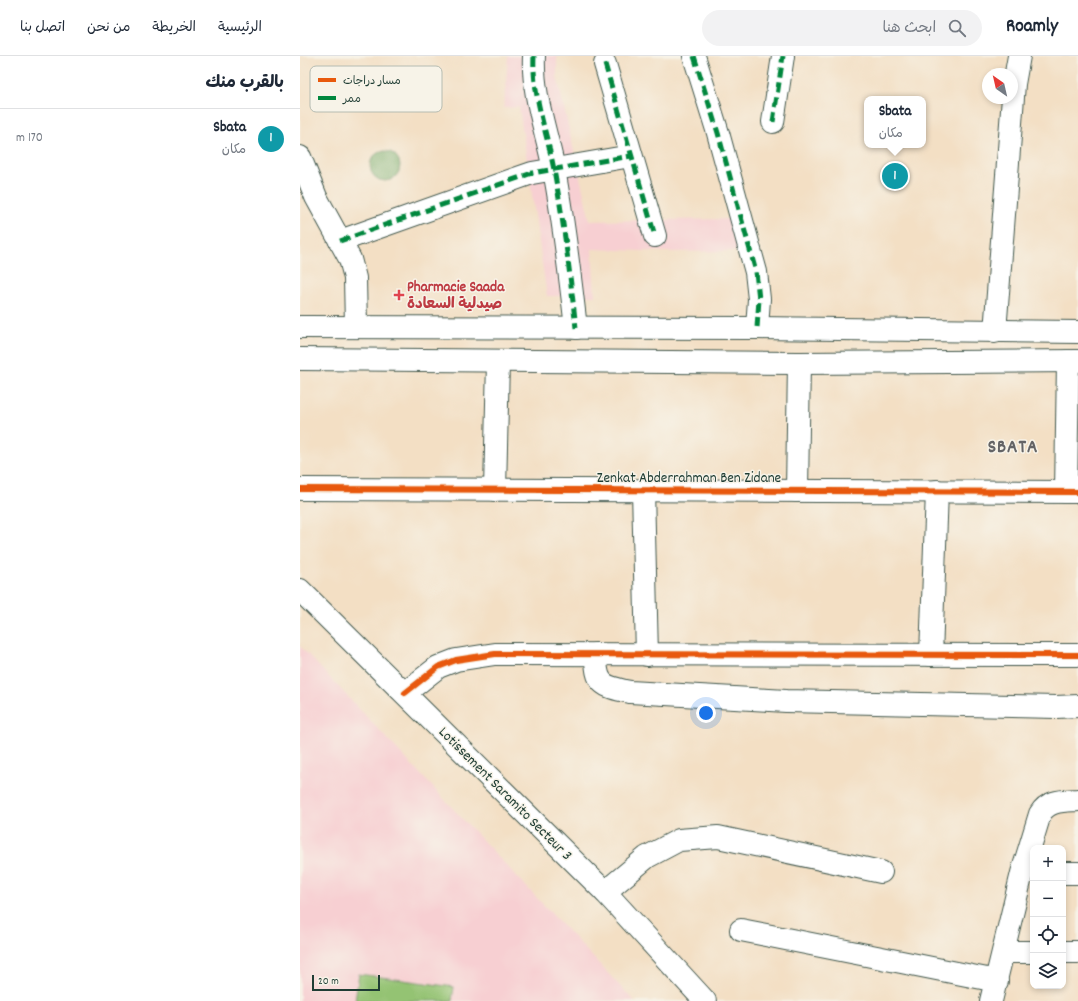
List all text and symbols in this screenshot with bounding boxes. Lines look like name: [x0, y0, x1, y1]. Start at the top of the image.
search box: [702, 10, 982, 46]
text: Roamly: [1006, 14, 1058, 41]
icon: search: [946, 17, 968, 39]
text: اتصل بنا: [20, 18, 65, 38]
text: من نحن: [87, 18, 130, 38]
text: الخريطة: [152, 18, 196, 38]
text: الرئيسية: [218, 18, 262, 38]
text: ابحث هنا: [883, 18, 936, 40]
legend: [310, 66, 442, 112]
north arrow: [982, 68, 1018, 104]
text: بالقرب منك: [206, 72, 284, 96]
text: مسار دراجات: [343, 74, 401, 90]
text: ممر: [342, 92, 361, 108]
popup: [864, 96, 926, 148]
text: Sbata: [879, 101, 911, 123]
text: Sbata: [213, 117, 246, 139]
text: مكان: [879, 125, 903, 144]
text: 170 m: [16, 129, 43, 148]
text: 1: [270, 129, 272, 148]
text: مكان: [222, 141, 246, 160]
pin: 1: [882, 161, 908, 191]
place label: Pharmacie Saada صيدلية السعادة: [407, 277, 505, 316]
marker: Pharmacie Saada صيدلية السعادة: [394, 290, 404, 300]
district label: SBATA: [988, 435, 1038, 462]
street label: Zenkat Abderrahman Ben Zidane: [597, 468, 782, 490]
your location: [696, 703, 716, 723]
street label: Lotissement Saramito Secteur 3: [433, 722, 577, 866]
map controls: [1030, 845, 1066, 989]
button: +: [1030, 845, 1066, 881]
button: −: [1030, 881, 1066, 917]
button: locate: [1030, 917, 1066, 953]
button: layers: [1030, 953, 1066, 989]
scale bar: [312, 973, 380, 992]
text: 20 m: [318, 974, 339, 990]

